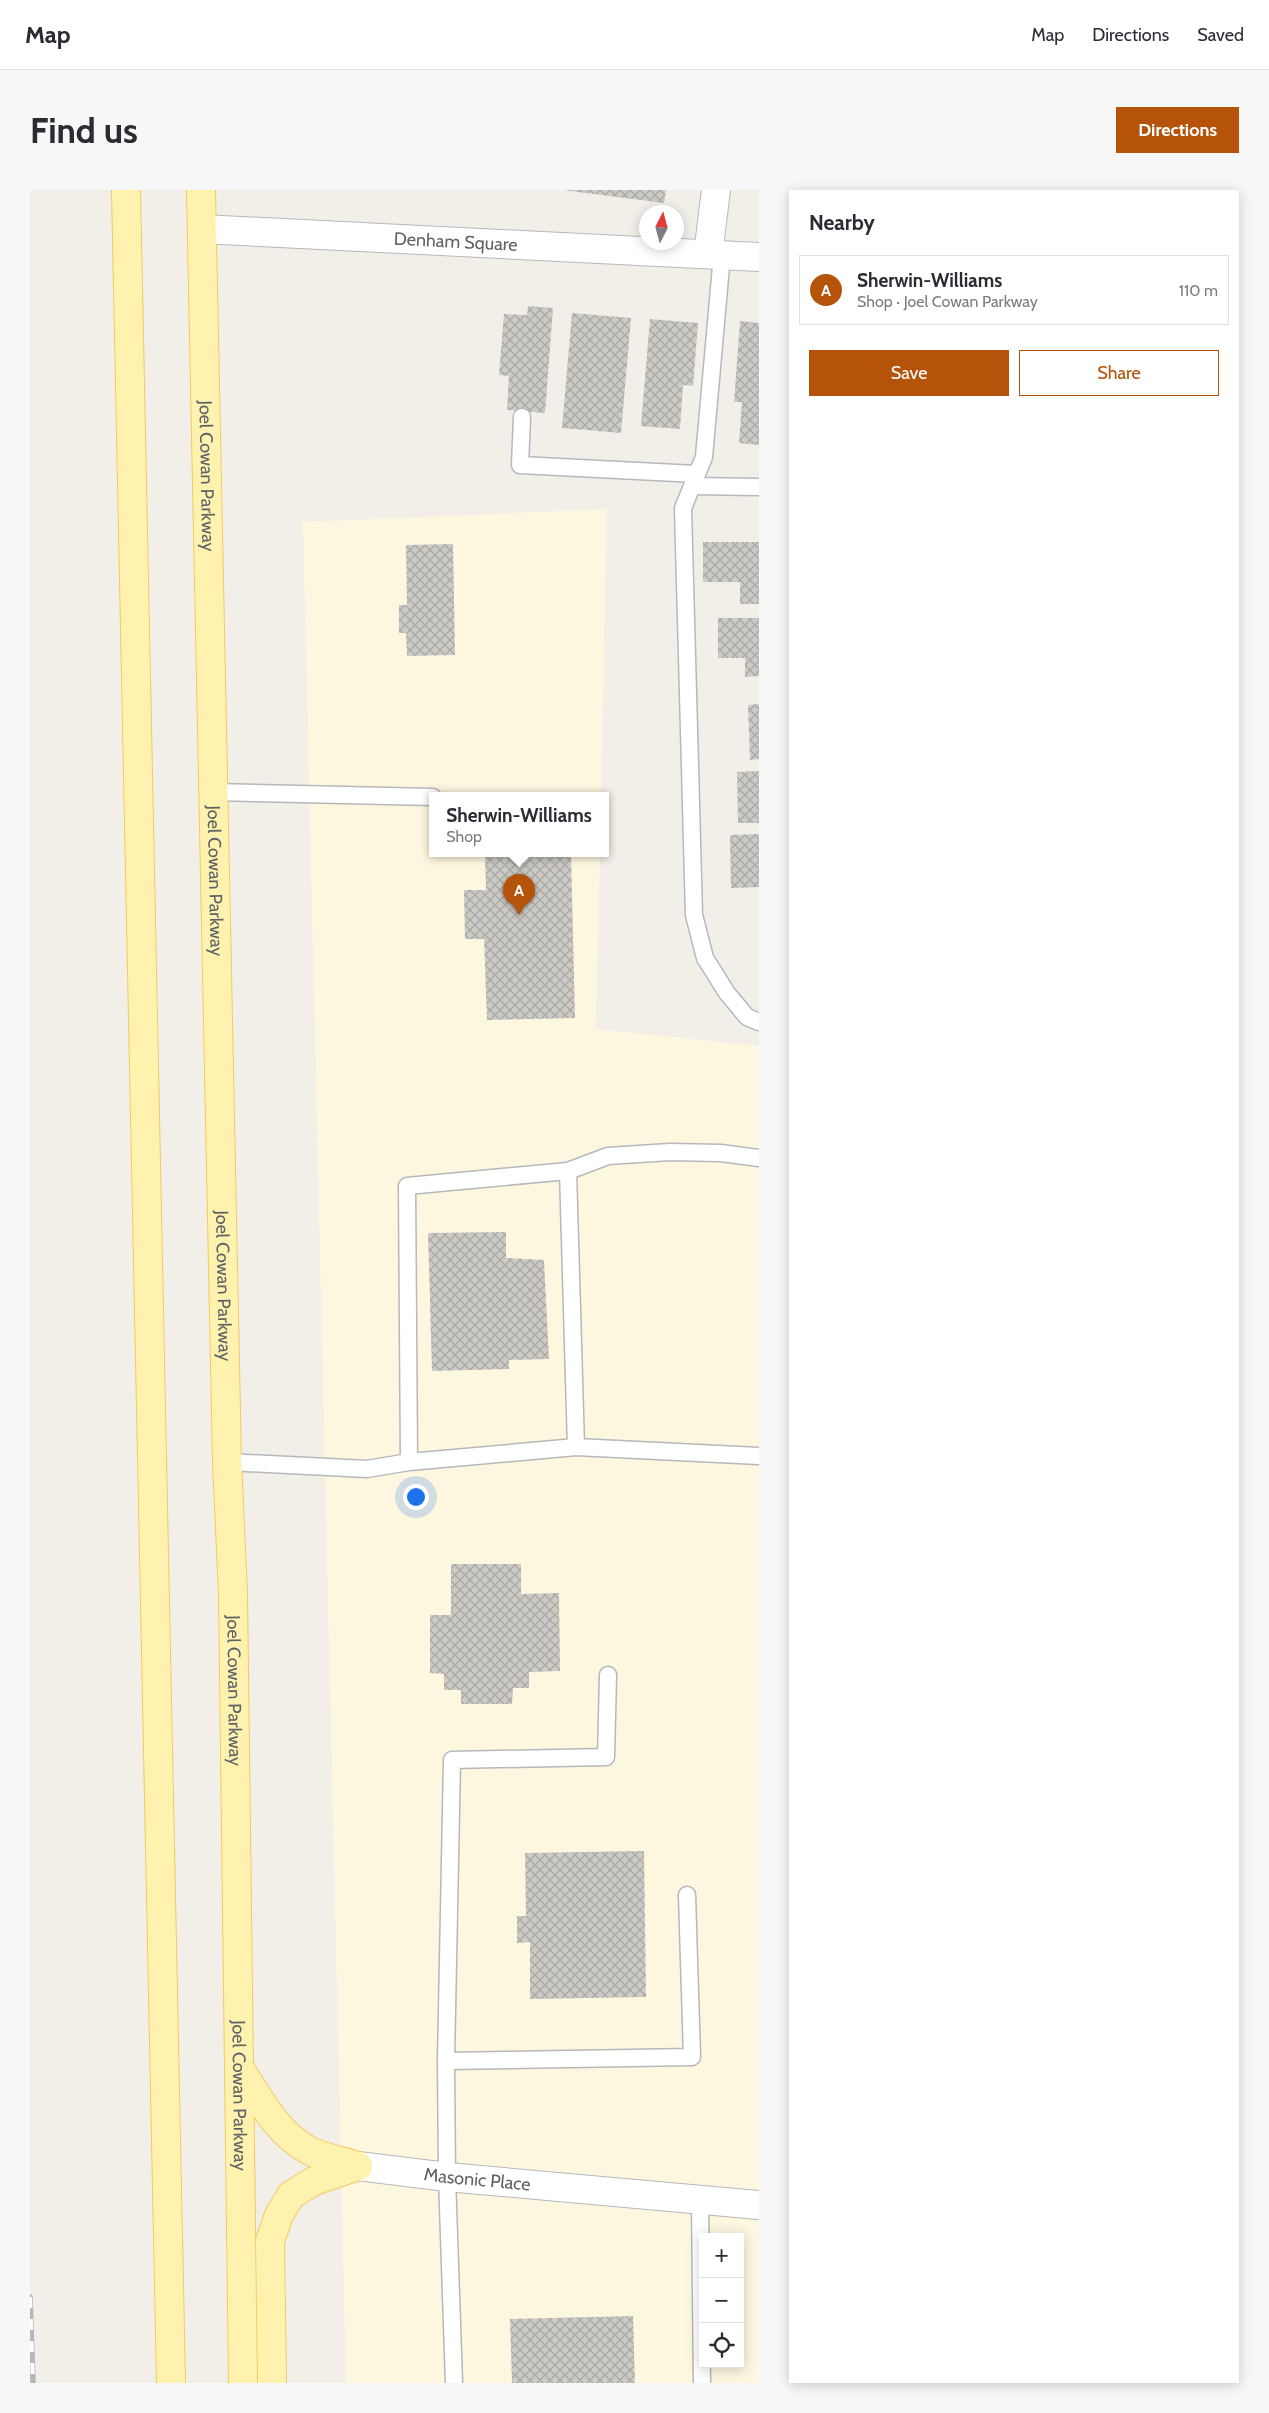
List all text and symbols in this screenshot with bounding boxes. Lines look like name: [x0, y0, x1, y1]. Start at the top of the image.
text: Map: [25, 20, 71, 49]
text: Map: [1031, 24, 1064, 46]
text: Directions: [1092, 24, 1169, 46]
text: Saved: [1197, 24, 1244, 46]
button: Directions: [1116, 107, 1239, 153]
text: Find us: [30, 109, 138, 152]
north arrow: [639, 205, 684, 250]
text: Nearby: [809, 210, 875, 235]
street label: Denham Square: [393, 228, 518, 256]
text: Sherwin-Williams: [857, 269, 1002, 292]
text: A: [821, 281, 831, 300]
text: 110 m: [1179, 281, 1218, 300]
text: Shop · Joel Cowan Parkway: [857, 292, 1038, 311]
button: Save: [809, 350, 1009, 396]
button: Share: [1019, 350, 1219, 396]
street label: Joel Cowan Parkway: [194, 399, 219, 552]
popup: [429, 792, 609, 857]
street label: Joel Cowan Parkway: [203, 804, 228, 957]
text: Sherwin-Williams: [446, 804, 592, 827]
text: Shop: [446, 827, 482, 846]
pin: A: [503, 874, 535, 915]
street label: Joel Cowan Parkway: [211, 1209, 236, 1361]
your location: [403, 1484, 429, 1510]
street label: Joel Cowan Parkway: [222, 1614, 246, 1766]
street label: Joel Cowan Parkway: [227, 2019, 251, 2171]
street label: Masonic Place: [423, 2163, 531, 2195]
map controls: [699, 2233, 744, 2368]
button: +: [699, 2233, 744, 2278]
button: −: [699, 2278, 744, 2323]
button: locate: [699, 2323, 744, 2368]

